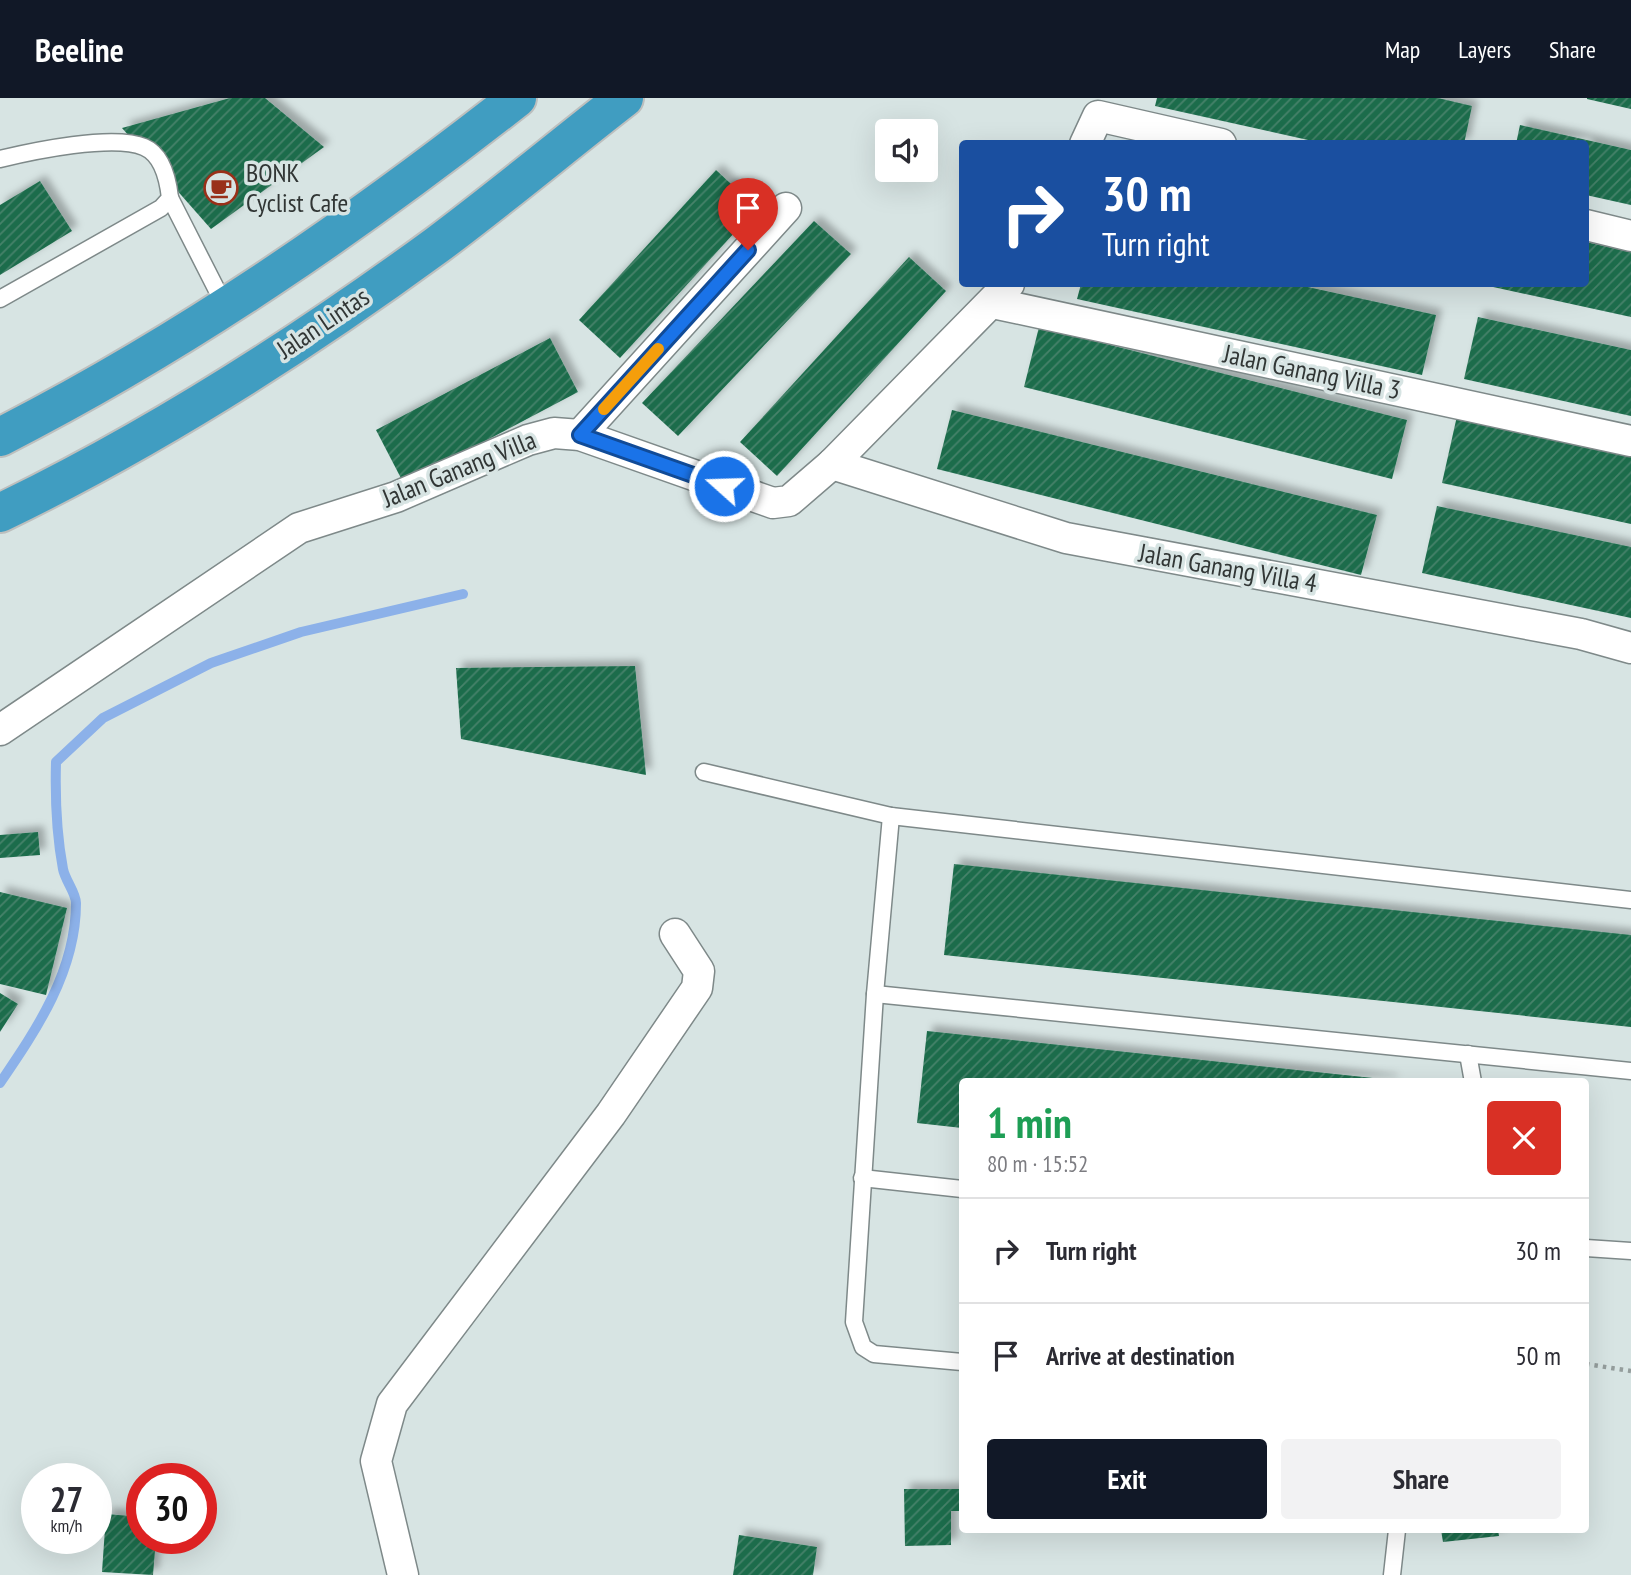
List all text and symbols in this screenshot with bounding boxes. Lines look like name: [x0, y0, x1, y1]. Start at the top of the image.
text: Beeline: [35, 28, 124, 71]
text: Map: [1385, 34, 1420, 65]
text: Layers: [1458, 34, 1511, 65]
text: Share: [1549, 34, 1596, 65]
map controls: [875, 119, 938, 182]
button: sound: [875, 119, 938, 182]
place label: BONK Cyclist Cafe: [246, 156, 348, 219]
text: 30 m: [1102, 161, 1191, 225]
icon: right: [987, 168, 1078, 259]
cafe icon: BONK Cyclist Cafe: [202, 169, 240, 207]
pin: [718, 178, 778, 250]
icon: arrive: [729, 189, 767, 227]
text: Turn right: [1102, 223, 1210, 265]
street label: Jalan Lintas: [269, 280, 375, 366]
street label: Jalan Ganang Villa 3: [1220, 336, 1404, 406]
street label: Jalan Ganang Villa: [376, 423, 540, 515]
position arrow: [687, 449, 761, 523]
street label: Jalan Ganang Villa 4: [1136, 535, 1320, 599]
text: 1 min: [987, 1095, 1072, 1150]
button: close: [1487, 1101, 1561, 1175]
text: 80 m · 15:52: [987, 1149, 1088, 1178]
icon: right: [987, 1232, 1025, 1270]
text: Turn right: [1046, 1234, 1137, 1267]
text: 30 m: [1515, 1234, 1561, 1267]
icon: arrive: [987, 1337, 1025, 1375]
text: Arrive at destination: [1046, 1339, 1235, 1372]
text: 50 m: [1515, 1339, 1561, 1372]
button: Exit: [987, 1439, 1267, 1519]
button: Share: [1281, 1439, 1561, 1519]
speed limit sign: 30: [126, 1463, 217, 1554]
text: 27: [50, 1476, 83, 1522]
text: km/h: [51, 1514, 82, 1537]

